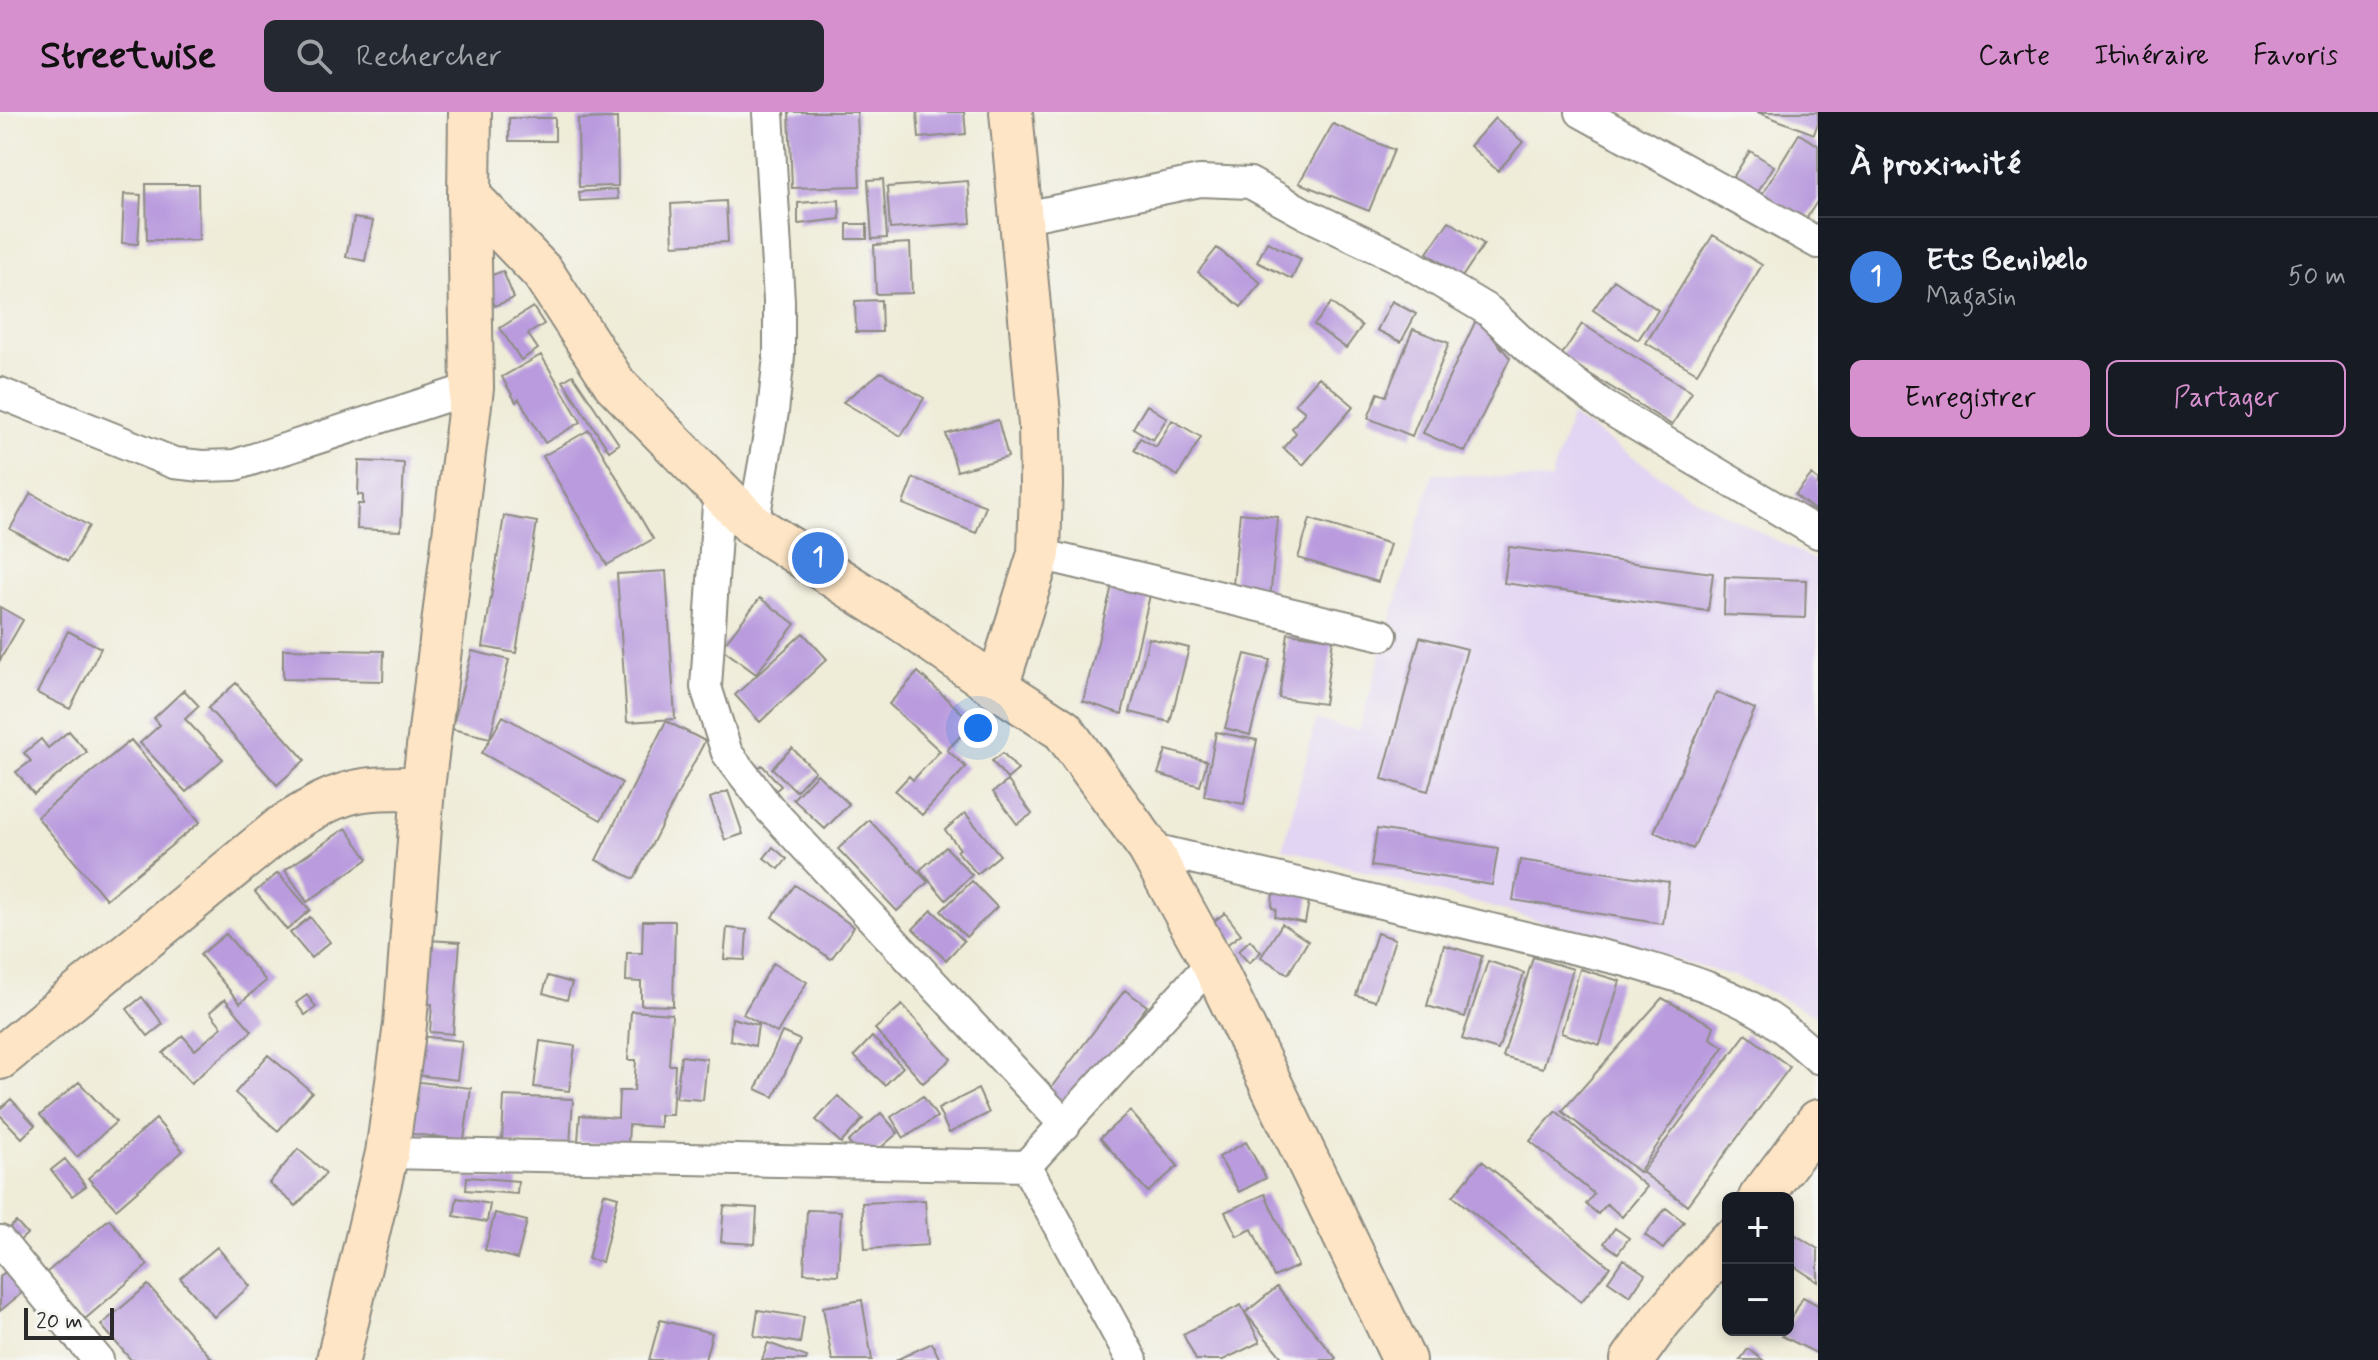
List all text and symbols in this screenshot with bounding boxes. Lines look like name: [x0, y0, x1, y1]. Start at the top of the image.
search box: [264, 20, 824, 92]
text: Streetwise: [40, 32, 216, 81]
icon: search: [292, 34, 336, 78]
text: Rechercher: [356, 37, 502, 76]
text: Carte: [1978, 38, 2050, 75]
text: Itinéraire: [2094, 38, 2209, 75]
text: Favoris: [2253, 38, 2338, 75]
text: À proximité: [1850, 142, 2021, 187]
text: Ets Benibelo: [1926, 241, 2088, 280]
text: 1: [1870, 260, 1882, 294]
text: 50 m: [2288, 260, 2346, 294]
text: Magasin: [1926, 280, 2016, 314]
button: Enregistrer: [1850, 360, 2090, 437]
button: Partager: [2106, 360, 2346, 437]
pin: 1: [792, 528, 844, 588]
your location: [958, 708, 998, 748]
map controls: [1722, 1192, 1794, 1336]
button: +: [1722, 1192, 1794, 1264]
button: −: [1722, 1264, 1794, 1336]
scale bar: [24, 1304, 114, 1340]
text: 20 m: [36, 1308, 83, 1336]

